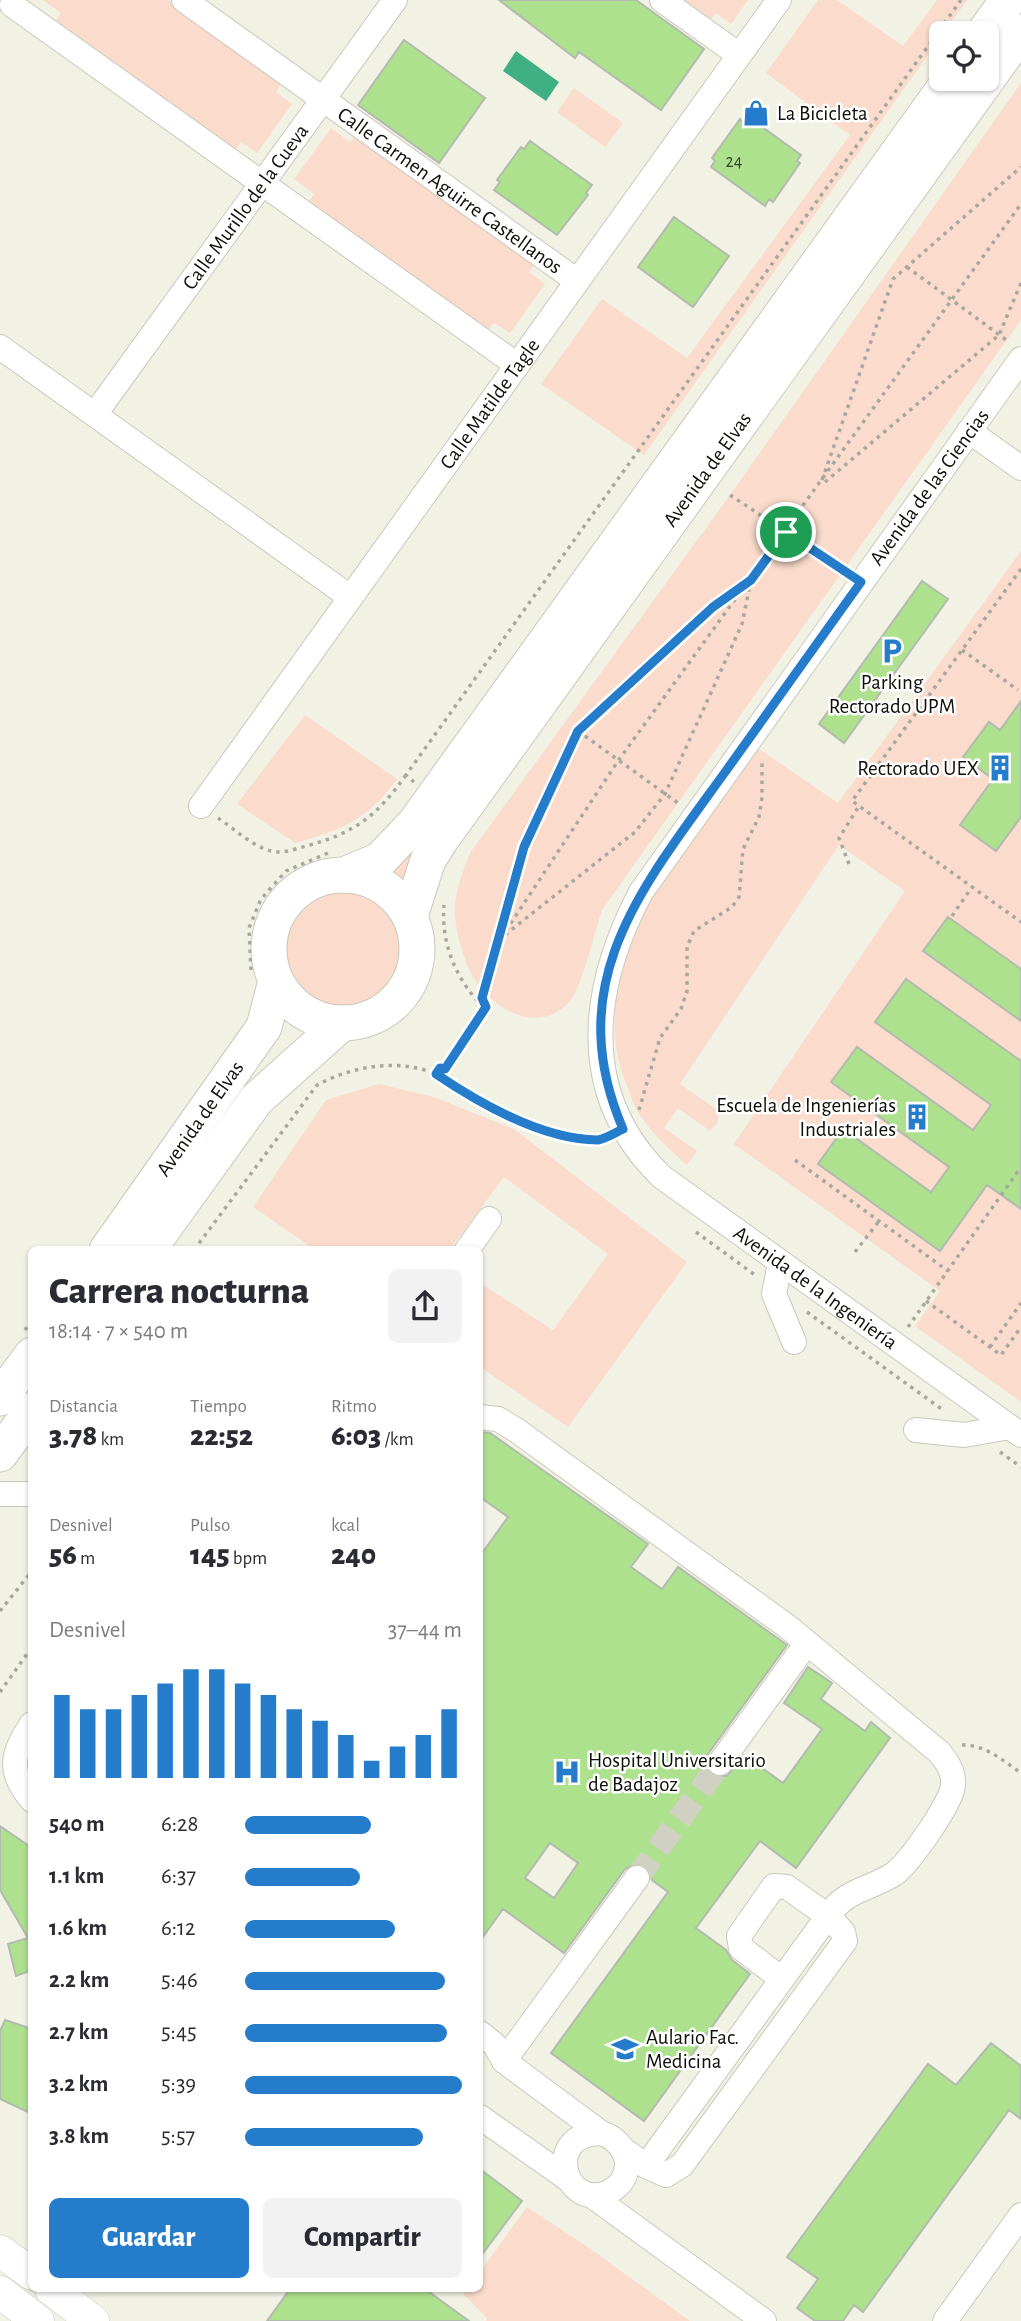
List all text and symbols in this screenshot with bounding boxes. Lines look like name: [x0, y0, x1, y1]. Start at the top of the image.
map controls: [929, 21, 999, 91]
button: locate: [929, 21, 999, 91]
shop icon: La Bicicleta: [741, 98, 771, 128]
street label: Calle Carmen Aguirre Castellanos: [334, 103, 566, 278]
place label: La Bicicleta: [777, 103, 868, 124]
street label: Calle Murillo de la Cueva: [179, 120, 313, 294]
house number: 24: [726, 153, 743, 171]
street label: Calle Matilde Tagle: [436, 335, 544, 473]
street label: Avenida de las Ciencias: [866, 405, 993, 569]
street label: Avenida de Elvas: [659, 408, 755, 531]
pin: [756, 502, 816, 562]
icon: arrive: [767, 513, 805, 551]
parking icon: Parking Rectorado UPM: [877, 636, 907, 666]
place label: Parking Rectorado UPM: [829, 672, 955, 717]
building icon: Rectorado UEX: [985, 753, 1015, 783]
place label: Rectorado UEX: [857, 758, 979, 779]
street label: Avenida de Elvas: [153, 1057, 248, 1180]
place label: Escuela de Ingenierías Industriales: [716, 1095, 896, 1140]
building icon: Escuela de Ingenierías Industriales: [902, 1102, 932, 1132]
street label: Avenida de la Ingeniería: [730, 1222, 901, 1354]
button: share: [388, 1269, 462, 1343]
text: Carrera nocturna: [49, 1273, 309, 1311]
text: 18:14 · 7 × 540 m: [49, 1320, 188, 1343]
text: Distancia: [49, 1397, 118, 1416]
text: Tiempo: [190, 1397, 247, 1416]
text: Ritmo: [331, 1397, 377, 1416]
text: 3.78: [49, 1421, 97, 1451]
text: 22:52: [190, 1421, 253, 1451]
text: 6:03: [331, 1421, 381, 1451]
text: km: [97, 1430, 124, 1449]
text: /km: [381, 1430, 414, 1449]
text: Desnivel: [49, 1516, 113, 1535]
text: Pulso: [190, 1516, 230, 1535]
text: kcal: [331, 1516, 360, 1535]
text: 56: [49, 1540, 77, 1570]
text: 145: [190, 1540, 230, 1570]
text: 240: [331, 1540, 376, 1570]
text: m: [77, 1549, 95, 1568]
text: bpm: [230, 1549, 267, 1568]
text: Desnivel: [49, 1619, 126, 1642]
text: 37–44 m: [388, 1619, 462, 1642]
place label: Hospital Universitario de Badajoz: [588, 1750, 766, 1795]
hospital icon: Hospital Universitario de Badajoz: [552, 1757, 582, 1787]
text: 540 m: [49, 1813, 105, 1836]
text: 6:28: [161, 1813, 198, 1836]
text: 1.1 km: [49, 1865, 104, 1888]
text: 6:37: [161, 1865, 196, 1888]
text: 1.6 km: [49, 1917, 107, 1940]
text: 6:12: [161, 1917, 195, 1940]
text: 2.2 km: [49, 1969, 109, 1992]
text: 5:46: [161, 1969, 198, 1992]
text: 2.7 km: [49, 2021, 108, 2044]
text: 5:45: [161, 2021, 197, 2044]
place label: Aulario Fac. Medicina: [646, 2027, 739, 2072]
school or university icon: Aulario Fac. Medicina: [610, 2034, 640, 2064]
text: 3.2 km: [49, 2073, 108, 2096]
text: 5:39: [161, 2073, 196, 2096]
text: 3.8 km: [49, 2125, 109, 2148]
text: 5:57: [161, 2125, 195, 2148]
button: Guardar: [49, 2198, 249, 2278]
button: Compartir: [263, 2198, 462, 2278]

